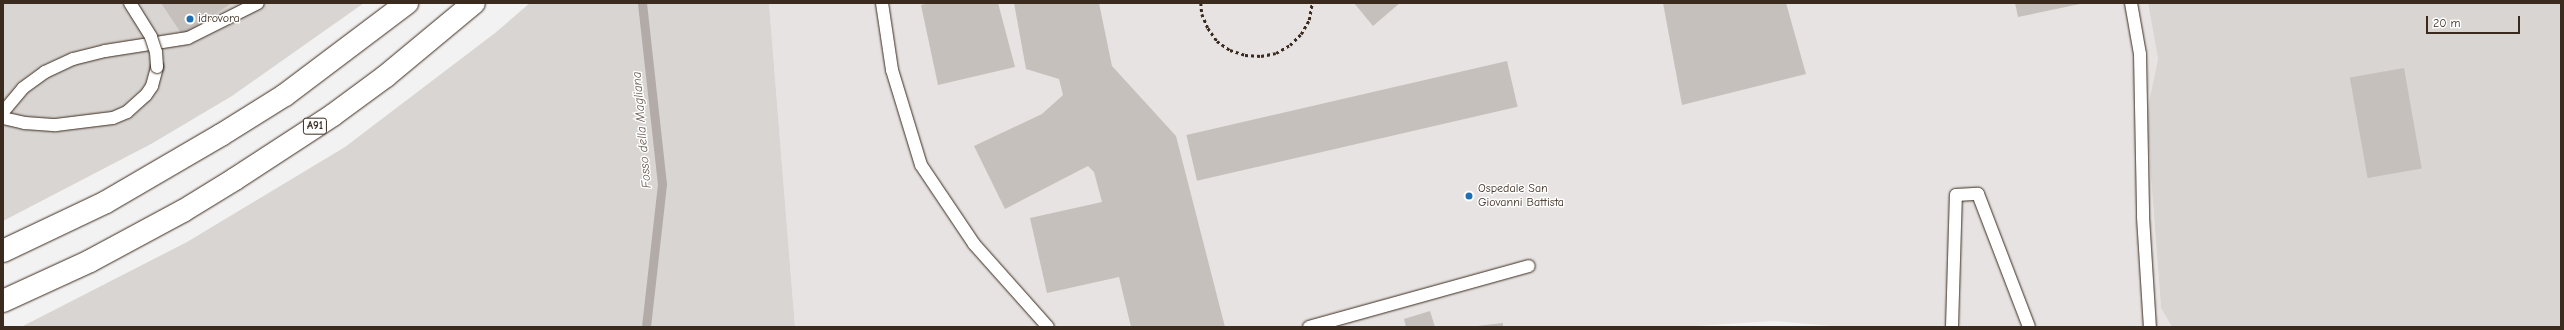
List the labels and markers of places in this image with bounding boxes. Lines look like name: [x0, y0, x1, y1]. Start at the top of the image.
place label: idrovora: [198, 12, 240, 26]
marker: idrovora: [185, 14, 195, 24]
place label: Ospedale San Giovanni Battista: [1478, 182, 1564, 210]
marker: Ospedale San Giovanni Battista: [1463, 190, 1475, 202]

